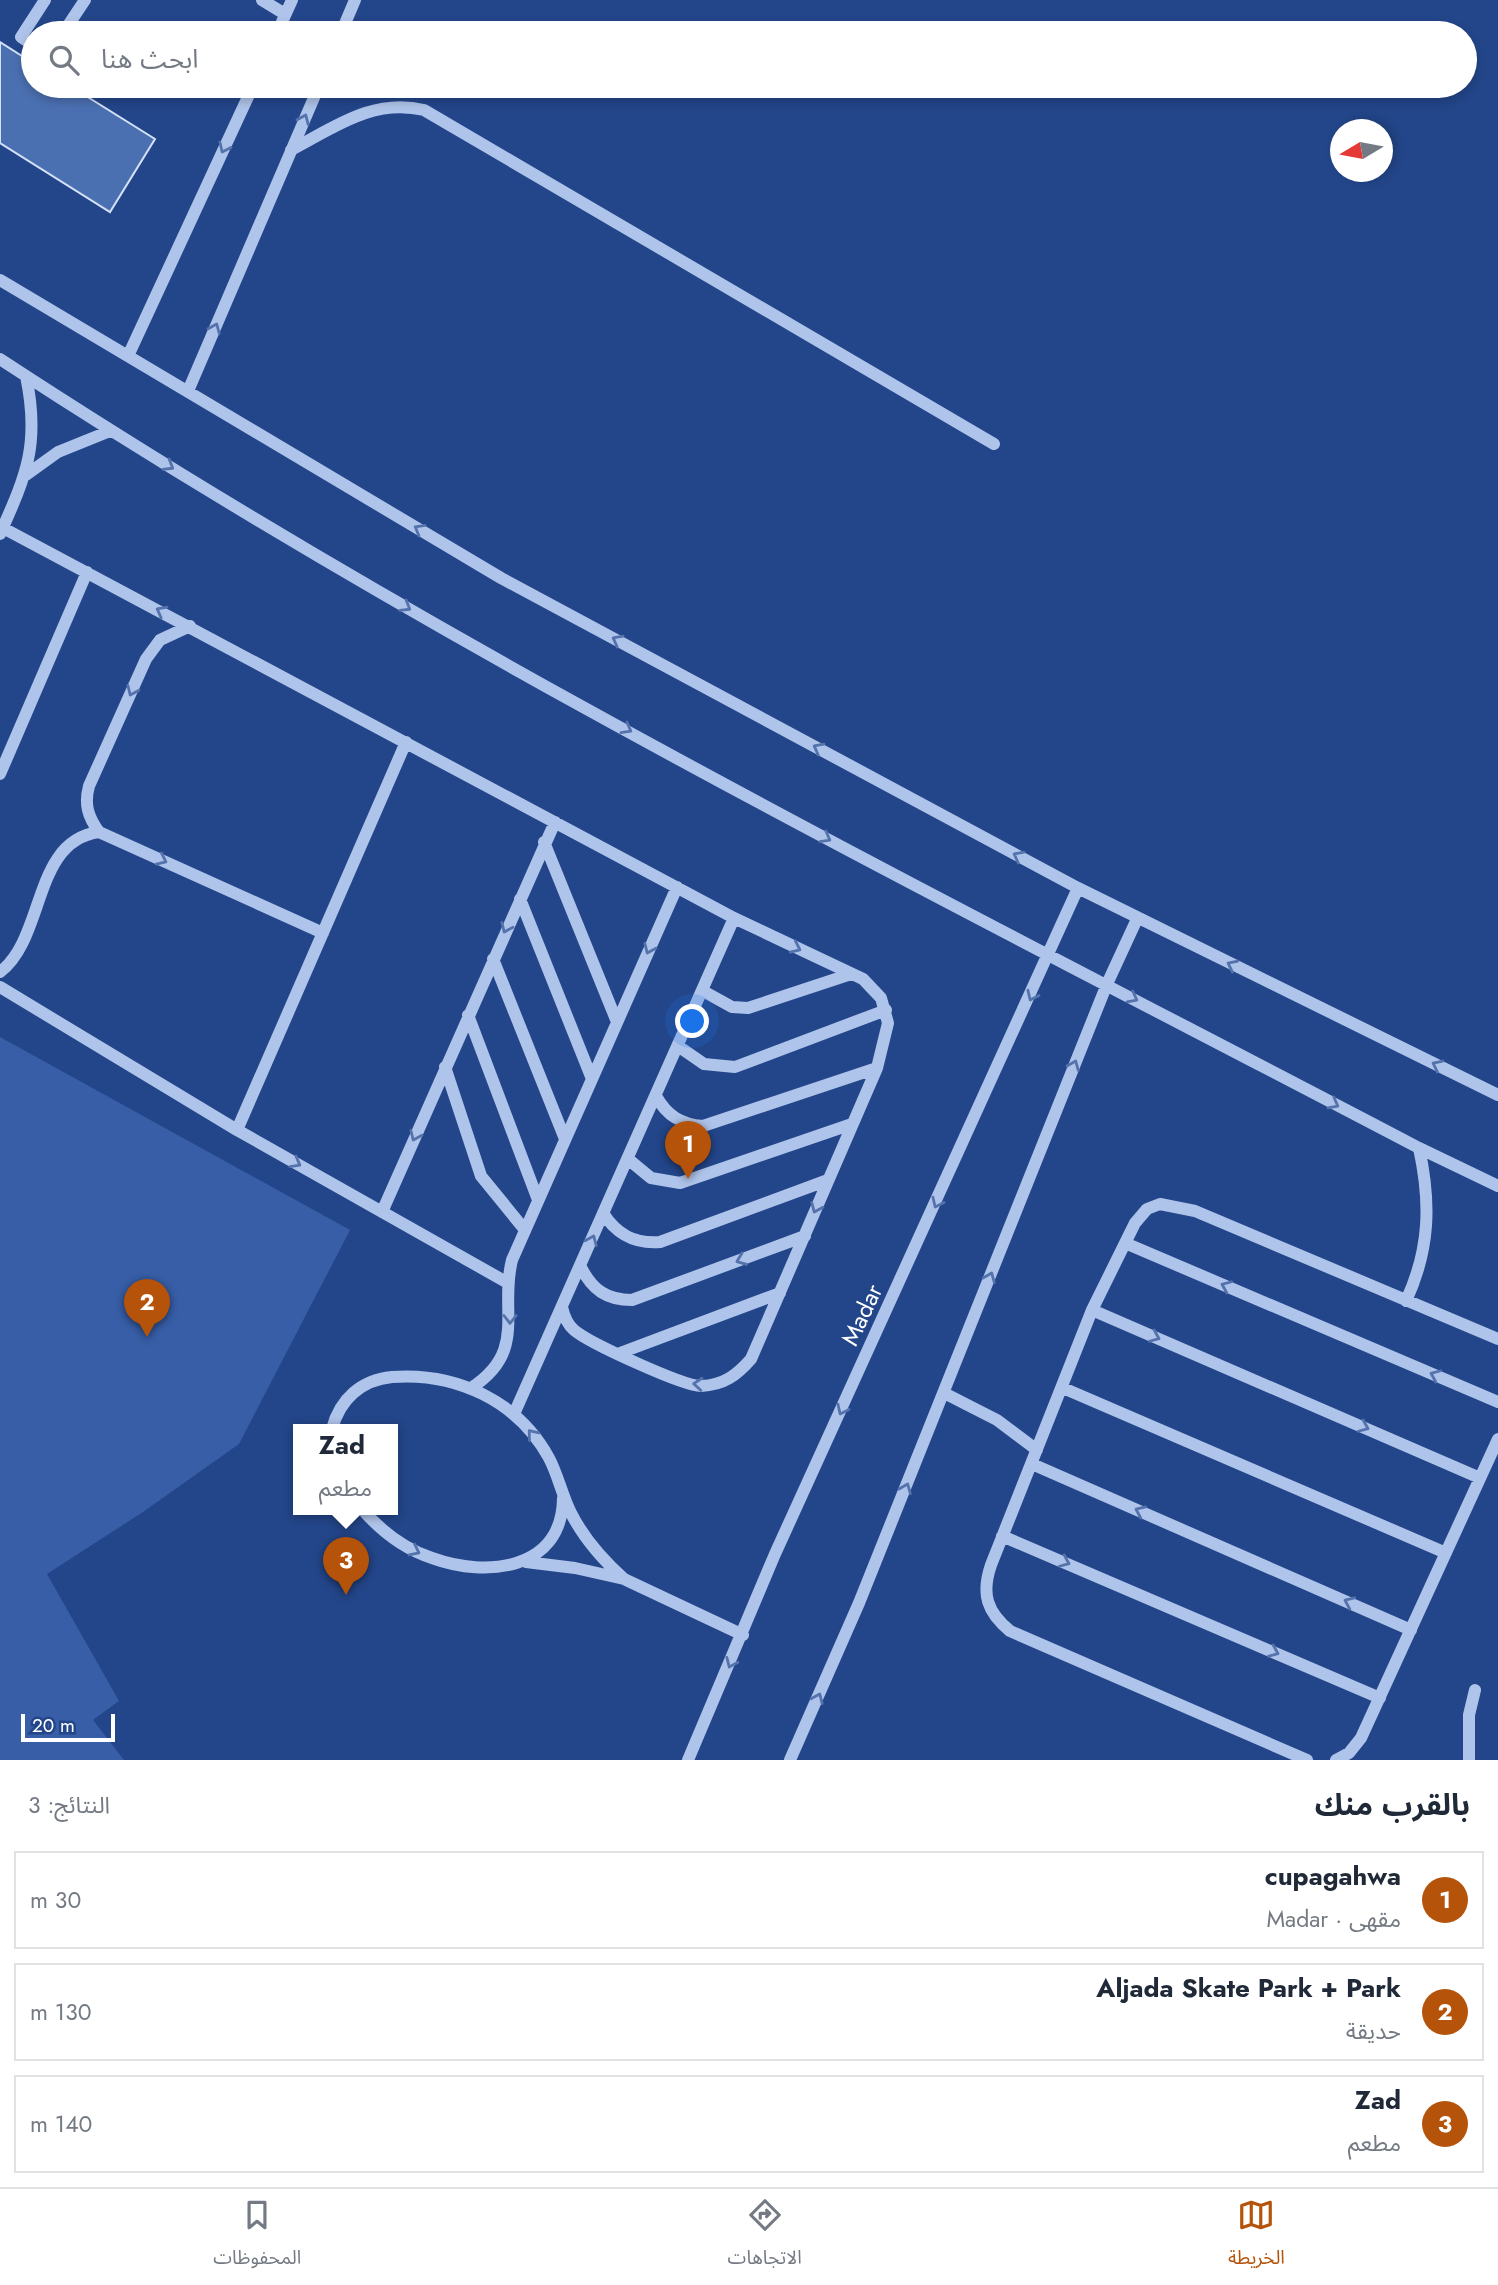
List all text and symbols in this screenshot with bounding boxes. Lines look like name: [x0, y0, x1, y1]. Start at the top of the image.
search box: [21, 21, 1477, 98]
text: ابحث هنا: [101, 40, 198, 78]
icon: search: [45, 41, 83, 79]
one-way arrow: [296, 114, 310, 126]
north arrow: [1330, 119, 1393, 182]
one-way arrow: [218, 141, 232, 153]
one-way arrow: [207, 323, 221, 336]
one-way arrow: [161, 457, 174, 470]
one-way arrow: [413, 525, 426, 538]
one-way arrow: [399, 599, 412, 612]
one-way arrow: [156, 606, 168, 619]
one-way arrow: [612, 635, 625, 649]
one-way arrow: [126, 684, 140, 697]
one-way arrow: [619, 721, 632, 734]
one-way arrow: [812, 743, 825, 756]
one-way arrow: [819, 830, 832, 843]
one-way arrow: [1013, 851, 1025, 864]
one-way arrow: [155, 852, 167, 866]
one-way arrow: [500, 921, 514, 933]
one-way arrow: [789, 939, 801, 953]
one-way arrow: [643, 942, 657, 955]
one-way arrow: [1227, 960, 1239, 974]
one-way arrow: [1026, 989, 1040, 1001]
one-way arrow: [1126, 989, 1138, 1003]
your location: [675, 1004, 709, 1038]
one-way arrow: [1066, 1060, 1080, 1072]
one-way arrow: [1432, 1060, 1444, 1074]
one-way arrow: [1327, 1095, 1339, 1109]
pin: 1: [665, 1121, 711, 1179]
one-way arrow: [409, 1129, 423, 1142]
one-way arrow: [289, 1155, 302, 1168]
one-way arrow: [931, 1196, 945, 1208]
one-way arrow: [811, 1201, 825, 1213]
one-way arrow: [584, 1235, 598, 1247]
one-way arrow: [735, 1252, 748, 1266]
one-way arrow: [982, 1271, 996, 1283]
street label: Madar: [832, 1278, 891, 1351]
pin: 2: [124, 1279, 170, 1337]
one-way arrow: [1221, 1280, 1233, 1294]
one-way arrow: [502, 1314, 518, 1325]
one-way arrow: [1148, 1328, 1160, 1342]
one-way arrow: [1430, 1369, 1443, 1383]
one-way arrow: [692, 1377, 703, 1392]
one-way arrow: [836, 1402, 850, 1415]
one-way arrow: [1357, 1419, 1369, 1433]
popup: [293, 1424, 398, 1515]
text: Zad: [319, 1426, 365, 1464]
one-way arrow: [528, 1429, 541, 1441]
text: مطعم: [319, 1471, 372, 1505]
one-way arrow: [897, 1482, 911, 1494]
one-way arrow: [1135, 1505, 1147, 1519]
pin: 3: [323, 1537, 369, 1595]
one-way arrow: [408, 1542, 420, 1556]
one-way arrow: [1058, 1554, 1070, 1568]
one-way arrow: [1343, 1597, 1355, 1611]
one-way arrow: [1267, 1644, 1280, 1658]
one-way arrow: [725, 1655, 739, 1668]
one-way arrow: [810, 1692, 824, 1705]
scale bar: [21, 1711, 116, 1743]
text: 20 m: [32, 1712, 75, 1739]
text: بالقرب منك: [1315, 1783, 1470, 1826]
text: النتائج: 3: [28, 1788, 110, 1822]
text: cupagahwa: [1265, 1857, 1401, 1895]
text: 30 m: [30, 1883, 81, 1917]
text: 1: [1439, 1883, 1451, 1917]
text: مقهى · Madar: [1266, 1902, 1401, 1936]
text: Aljada Skate Park + Park: [1096, 1969, 1401, 2007]
text: 130 m: [30, 1995, 92, 2029]
text: 2: [1437, 1995, 1453, 2029]
text: حديقة: [1346, 2014, 1401, 2048]
text: Zad: [1355, 2081, 1401, 2119]
text: 140 m: [30, 2107, 92, 2141]
text: 3: [1438, 2107, 1452, 2141]
text: مطعم: [1348, 2126, 1401, 2160]
tab: المحفوظات: [213, 2196, 301, 2278]
tab: الاتجاهات: [728, 2196, 802, 2278]
tab: الخريطة: [1228, 2196, 1285, 2278]

